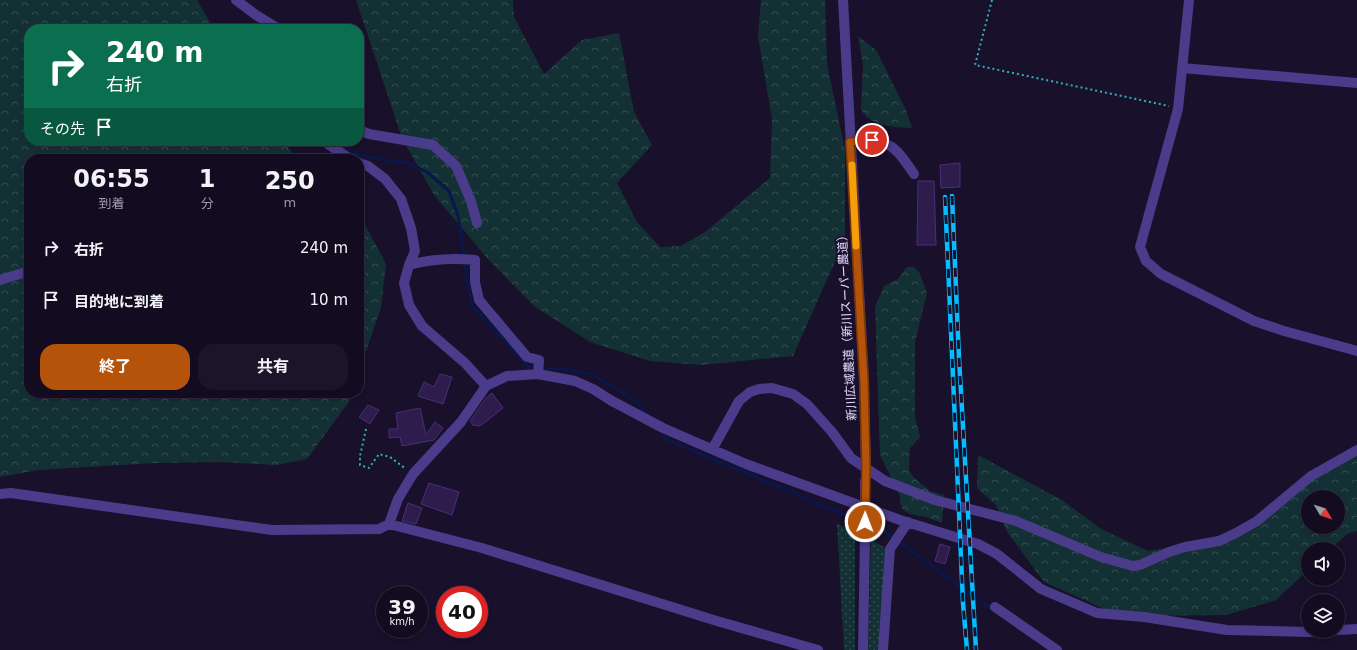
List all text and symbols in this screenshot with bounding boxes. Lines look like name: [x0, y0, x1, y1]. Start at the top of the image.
text: 240 m: [106, 36, 203, 69]
icon: right: [40, 40, 92, 92]
text: 右折: [106, 74, 142, 95]
icon: arrive: [93, 116, 115, 138]
text: その先: [40, 120, 85, 138]
pin: [855, 123, 889, 157]
icon: arrive: [861, 129, 883, 151]
text: 06:55: [73, 165, 150, 193]
text: 1: [199, 165, 215, 193]
text: 250: [265, 167, 315, 195]
text: m: [283, 195, 296, 210]
text: 到着: [98, 196, 124, 211]
text: 分: [201, 196, 214, 211]
street label: 新川広域農道（新川スーパー農道）: [835, 229, 859, 421]
icon: right: [40, 237, 62, 259]
text: 240 m: [300, 239, 348, 257]
text: 右折: [74, 241, 104, 259]
icon: arrive: [40, 289, 62, 311]
text: 10 m: [310, 291, 348, 309]
text: 目的地に到着: [74, 293, 164, 311]
button: 終了: [40, 344, 190, 390]
button: 共有: [198, 344, 348, 390]
north arrow: [1301, 490, 1345, 534]
map controls: [1301, 490, 1345, 638]
position arrow: [844, 501, 886, 543]
button: sound: [1301, 542, 1345, 586]
speed limit sign: 40: [436, 586, 488, 638]
button: layers: [1301, 594, 1345, 638]
text: 39: [388, 595, 416, 619]
text: km/h: [389, 616, 415, 627]

